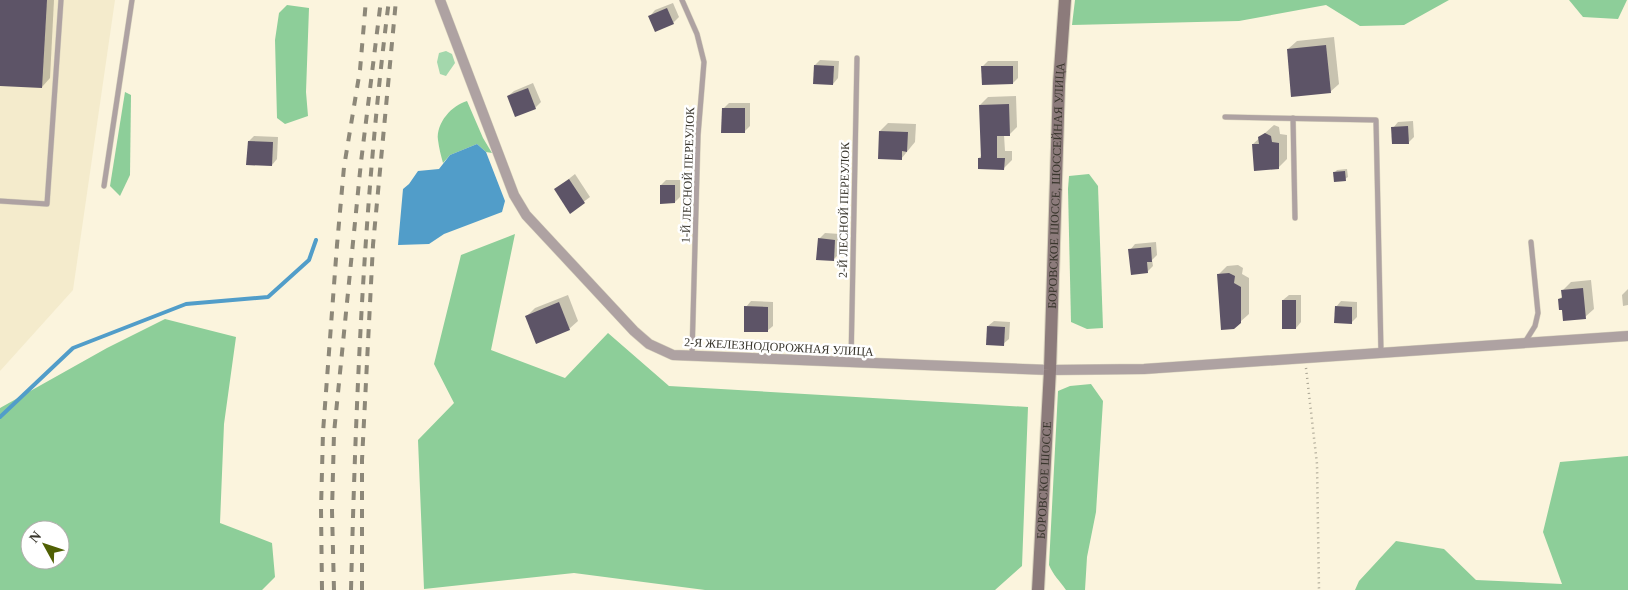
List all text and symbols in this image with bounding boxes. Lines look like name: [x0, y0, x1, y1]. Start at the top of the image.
street label: БОРОВСКОЕ ШОССЕ, ШОССЕЙНАЯ УЛИЦА: [1045, 61, 1068, 309]
street label: 1-Й ЛЕСНОЙ ПЕРЕУЛОК: [679, 106, 697, 243]
street label: 2-Й ЛЕСНОЙ ПЕРЕУЛОК: [836, 141, 852, 278]
street label: 2-Я ЖЕЛЕЗНОДОРОЖНАЯ УЛИЦА: [684, 335, 874, 359]
street label: БОРОВСКОЕ ШОССЕ: [1034, 421, 1054, 539]
north arrow: [20, 520, 70, 570]
text: N: [26, 528, 44, 546]

